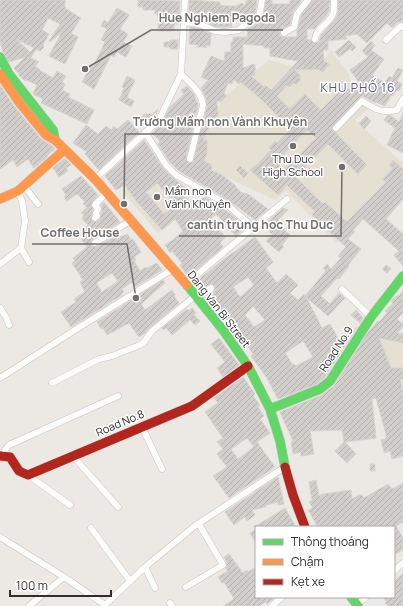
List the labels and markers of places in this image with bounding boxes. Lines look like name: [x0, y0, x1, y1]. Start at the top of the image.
callout: Hue Nghiem Pagoda: [151, 6, 283, 30]
callout: Trường Mầm non Vành Khuyên: [125, 110, 315, 134]
marker: Thu Duc High School: [288, 141, 298, 151]
place label: Thu Duc High School: [263, 151, 323, 179]
place label: Mầm non Vành Khuyên: [165, 183, 231, 211]
marker: Mầm non Vành Khuyên: [152, 192, 162, 202]
callout: cantin trung hoc Thu Duc: [179, 212, 341, 236]
callout: Coffee House: [32, 220, 127, 244]

